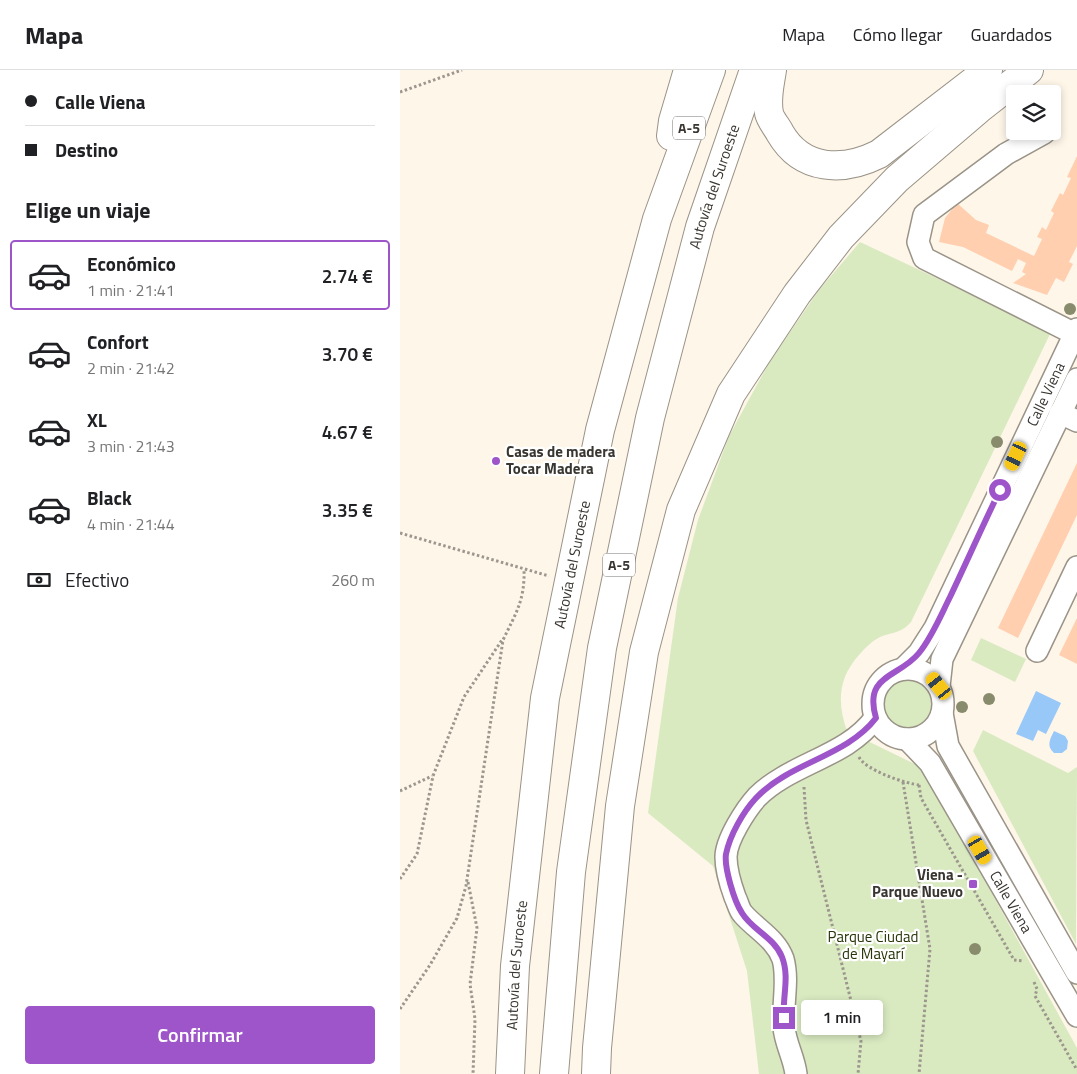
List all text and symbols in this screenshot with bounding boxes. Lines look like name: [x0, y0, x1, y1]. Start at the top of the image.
text: Mapa: [25, 17, 83, 53]
text: Mapa: [782, 21, 825, 48]
text: Cómo llegar: [853, 21, 942, 48]
text: Guardados: [970, 21, 1052, 48]
map controls: [1006, 85, 1061, 140]
button: layers: [1006, 85, 1061, 140]
text: Calle Viena: [55, 87, 145, 116]
road number: A-5: [673, 116, 705, 140]
street label: Autovía del Suroeste: [683, 121, 745, 251]
text: Destino: [55, 135, 118, 164]
text: Elige un viaje: [25, 193, 151, 227]
text: Económico: [87, 249, 176, 278]
icon: car: [27, 253, 72, 298]
text: 2.74 €: [322, 261, 373, 290]
text: 1 min · 21:41: [87, 278, 175, 302]
text: Confort: [87, 327, 149, 356]
icon: car: [27, 331, 72, 376]
text: 3.70 €: [322, 339, 373, 368]
text: 2 min · 21:42: [87, 356, 175, 380]
street label: Calle Viena: [1020, 358, 1071, 430]
text: XL: [87, 405, 107, 434]
icon: car: [27, 409, 72, 454]
text: 4.67 €: [322, 417, 373, 446]
text: 3 min · 21:43: [87, 434, 175, 458]
car: [1002, 439, 1029, 473]
place label: Casas de madera Tocar Madera: [506, 440, 616, 480]
marker: Casas de madera Tocar Madera: [490, 455, 502, 467]
route start: [989, 479, 1011, 501]
text: Black: [87, 483, 132, 512]
icon: car: [27, 487, 72, 532]
text: 3.35 €: [322, 495, 373, 524]
street label: Autovía del Suroeste: [548, 498, 596, 631]
text: 4 min · 21:44: [87, 512, 175, 536]
road number: A-5: [603, 554, 635, 576]
text: Efectivo: [65, 565, 129, 594]
icon: cash: [25, 566, 53, 594]
text: 260 m: [331, 568, 375, 592]
car: [923, 670, 954, 702]
car: [966, 833, 993, 867]
place label: Viena - Parque Nuevo: [872, 863, 963, 903]
street label: Calle Viena: [984, 866, 1039, 938]
marker: Viena - Parque Nuevo: [967, 878, 979, 890]
street label: Autovía del Suroeste: [500, 899, 533, 1031]
park label: Parque Ciudad de Mayarí: [828, 925, 918, 965]
callout: 1 min: [802, 1000, 884, 1036]
text: 1 min: [823, 1005, 861, 1029]
button: Confirmar: [25, 1006, 375, 1064]
route end: [773, 1007, 795, 1029]

